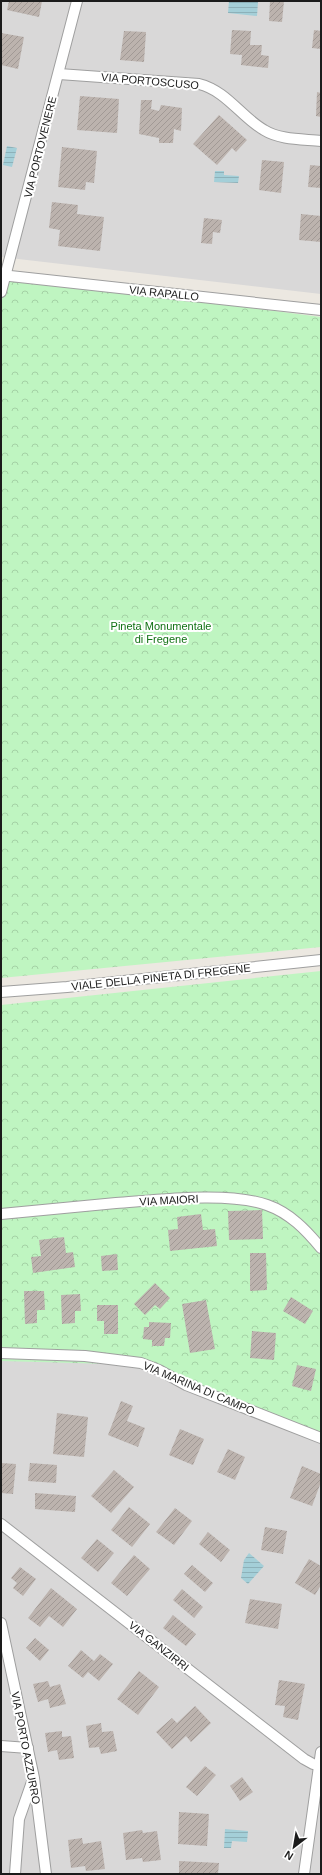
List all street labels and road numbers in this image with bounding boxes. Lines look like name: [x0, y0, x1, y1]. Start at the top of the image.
street label: VIA PORTOSCUSO: [101, 71, 200, 91]
street label: VIA PORTOVENERE: [22, 95, 58, 199]
street label: VIA RAPALLO: [129, 283, 200, 303]
street label: VIALE DELLA PINETA DI FREGENE: [71, 962, 251, 992]
street label: VIA MAIORI: [139, 1192, 199, 1208]
street label: VIA MARINA DI CAMPO: [142, 1359, 257, 1417]
street label: VIA GANZIRRI: [127, 1619, 191, 1673]
street label: VIA PORTO AZZURRO: [9, 1691, 43, 1806]

